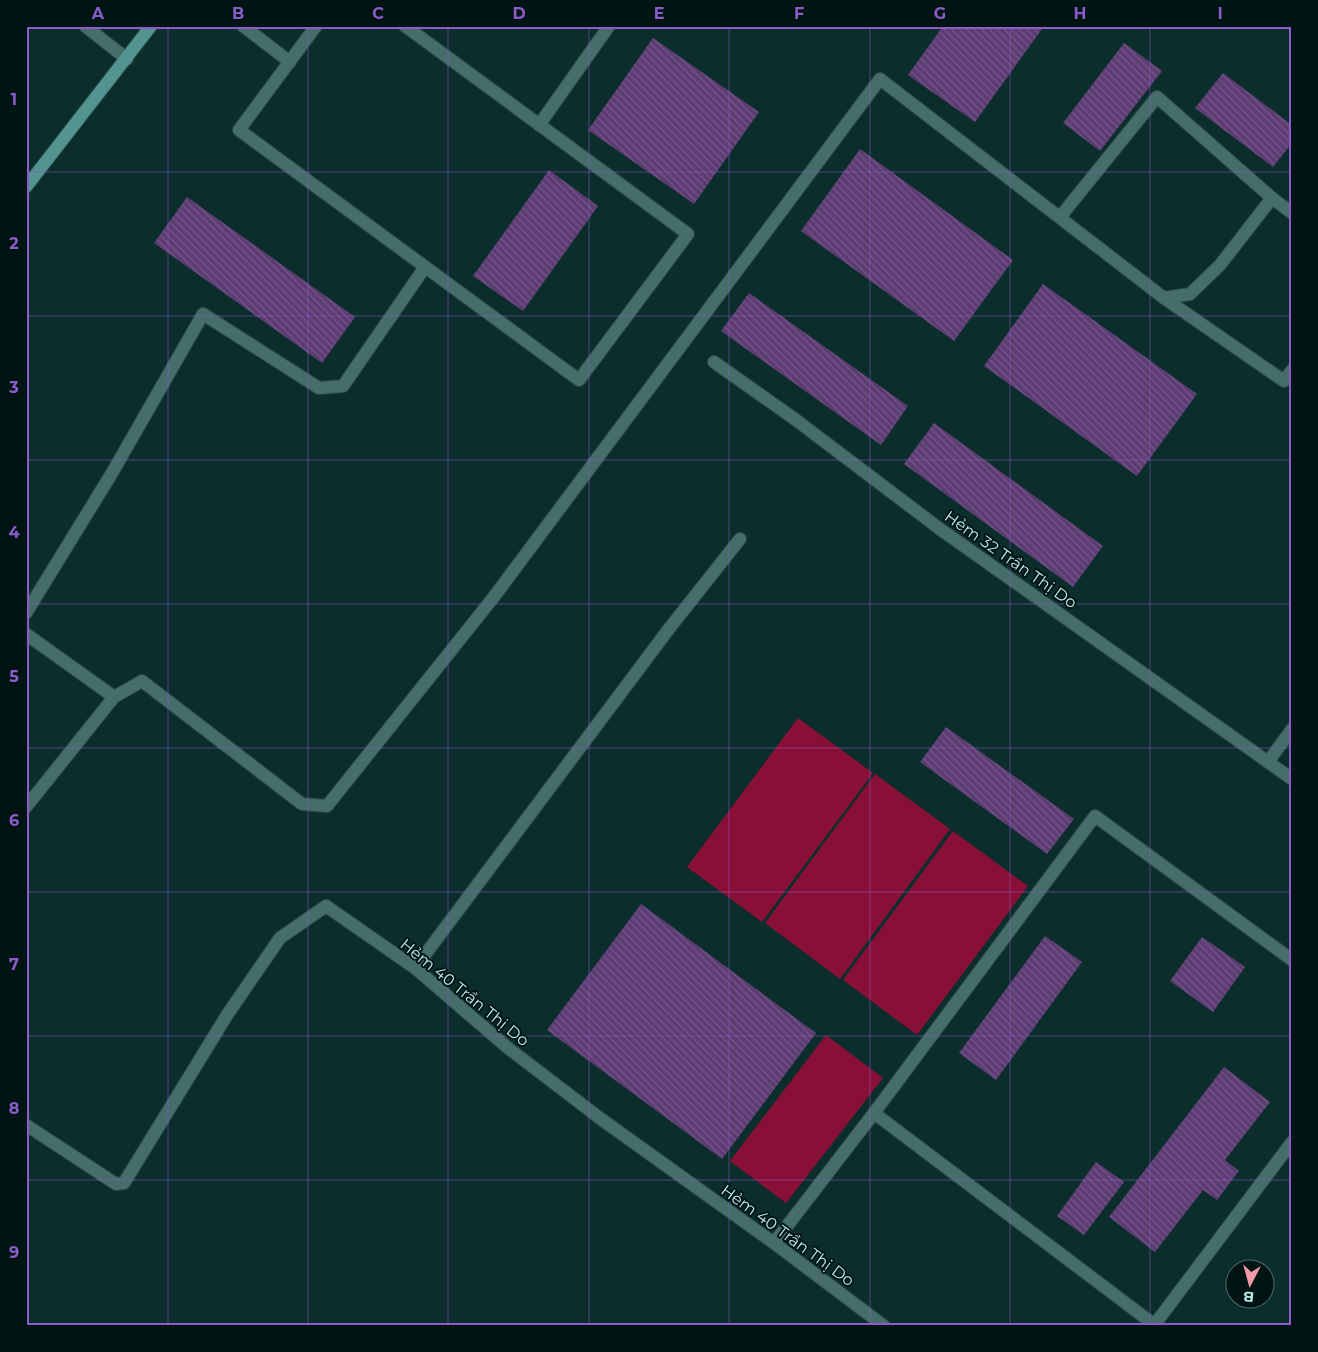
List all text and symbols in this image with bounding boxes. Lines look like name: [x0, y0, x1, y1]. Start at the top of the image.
text: A: [91, 4, 105, 23]
text: B: [232, 4, 244, 23]
text: C: [372, 4, 384, 23]
text: D: [512, 4, 526, 23]
text: E: [654, 4, 664, 23]
text: F: [794, 4, 804, 23]
text: G: [934, 4, 946, 23]
text: H: [1074, 4, 1086, 23]
text: I: [1217, 4, 1223, 23]
text: 1: [11, 90, 17, 109]
text: 2: [9, 234, 19, 253]
text: 3: [8, 378, 19, 397]
street label: Hẻm 32 Trần Thị Do: [941, 507, 1080, 612]
text: 4: [8, 523, 20, 542]
text: 5: [9, 667, 19, 686]
text: 6: [9, 811, 19, 830]
street label: Hẻm 40 Trần Thị Do: [396, 935, 533, 1050]
text: 7: [9, 955, 19, 974]
text: 8: [9, 1099, 19, 1118]
street label: Hẻm 40 Trần Thị Do: [717, 1181, 858, 1290]
text: 9: [9, 1243, 19, 1262]
north arrow: [1226, 1260, 1276, 1310]
text: B: [1242, 1287, 1255, 1306]

